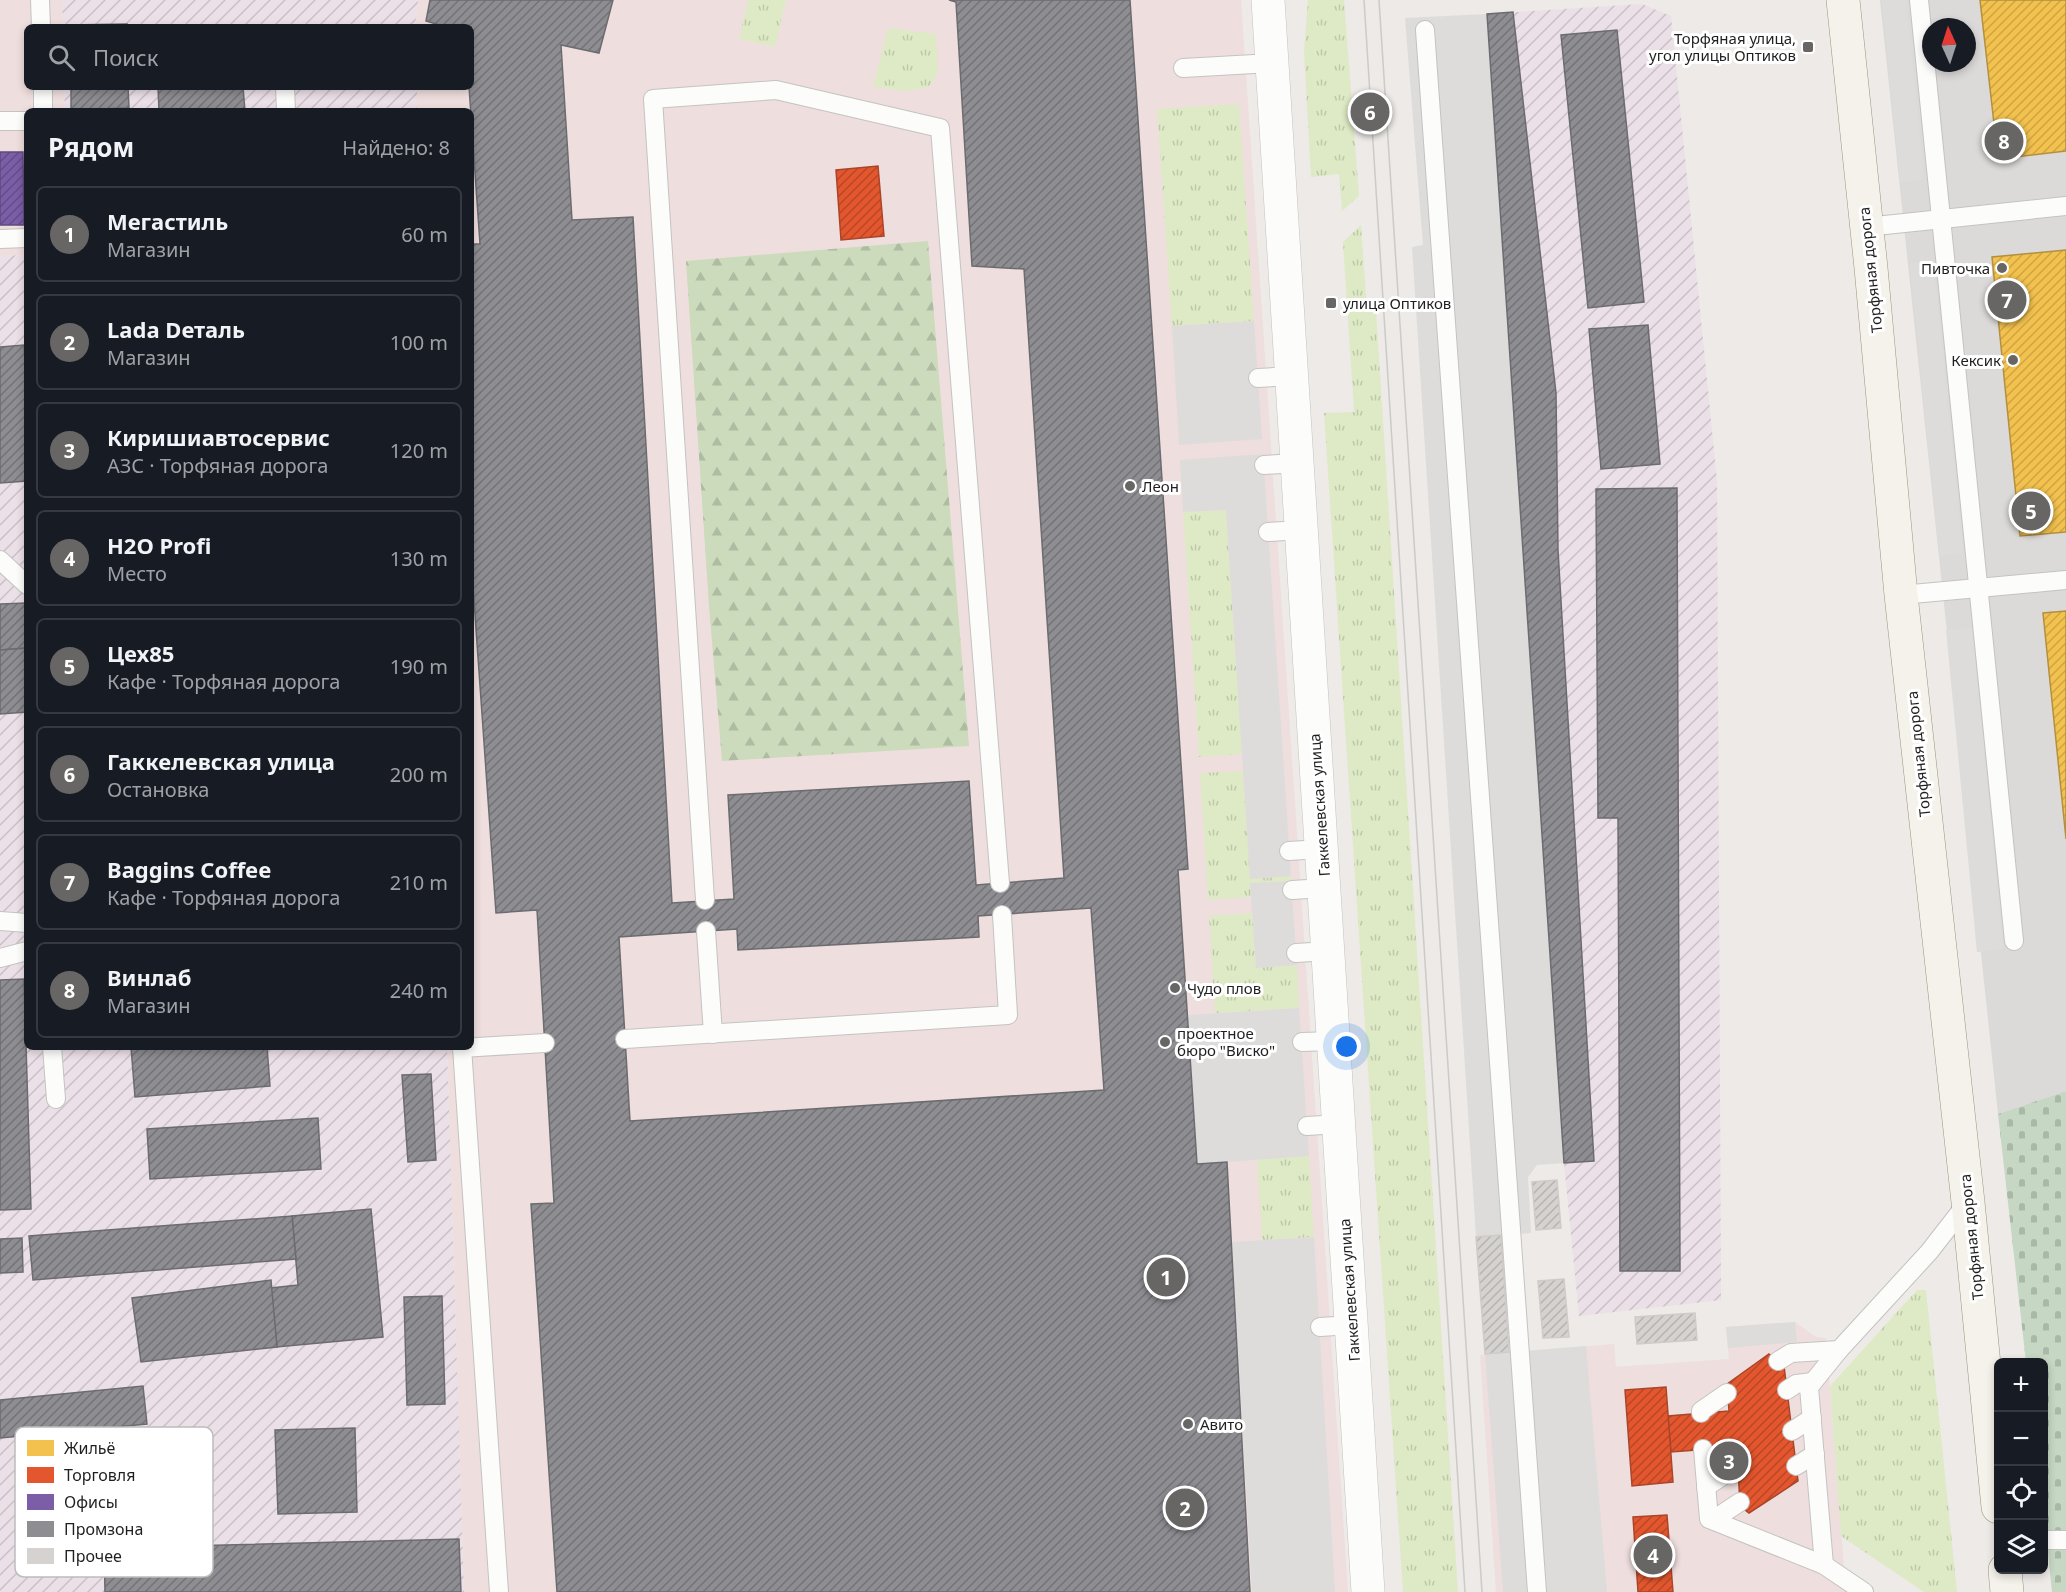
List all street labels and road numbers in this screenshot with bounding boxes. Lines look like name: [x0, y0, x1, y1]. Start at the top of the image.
street label: Торфяная дорога: [1853, 206, 1887, 334]
street label: Торфяная дорога: [1901, 690, 1935, 818]
street label: Гаккелевская улица: [1304, 733, 1334, 877]
street label: Торфяная дорога: [1954, 1173, 1988, 1301]
street label: Гаккелевская улица: [1334, 1218, 1364, 1362]

